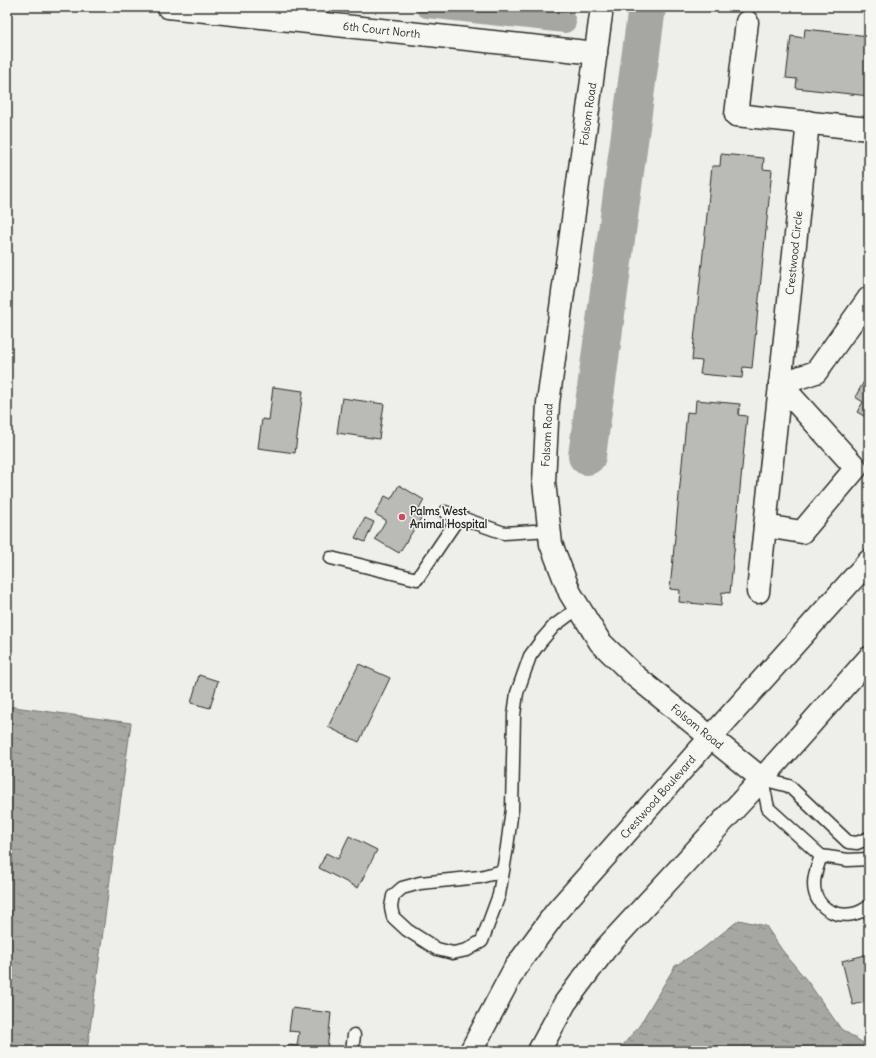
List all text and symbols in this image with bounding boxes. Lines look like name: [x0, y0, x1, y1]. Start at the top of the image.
street label: 6th Court North: [342, 19, 421, 41]
street label: Folsom Road: [577, 81, 599, 146]
street label: Crestwood Circle: [783, 210, 805, 296]
street label: Folsom Road: [538, 402, 556, 467]
place label: Palms West Animal Hospital: [410, 504, 487, 532]
marker: Palms West Animal Hospital: [397, 512, 407, 522]
street label: Folsom Road: [668, 701, 727, 752]
street label: Crestwood Boulevard: [617, 752, 699, 842]

